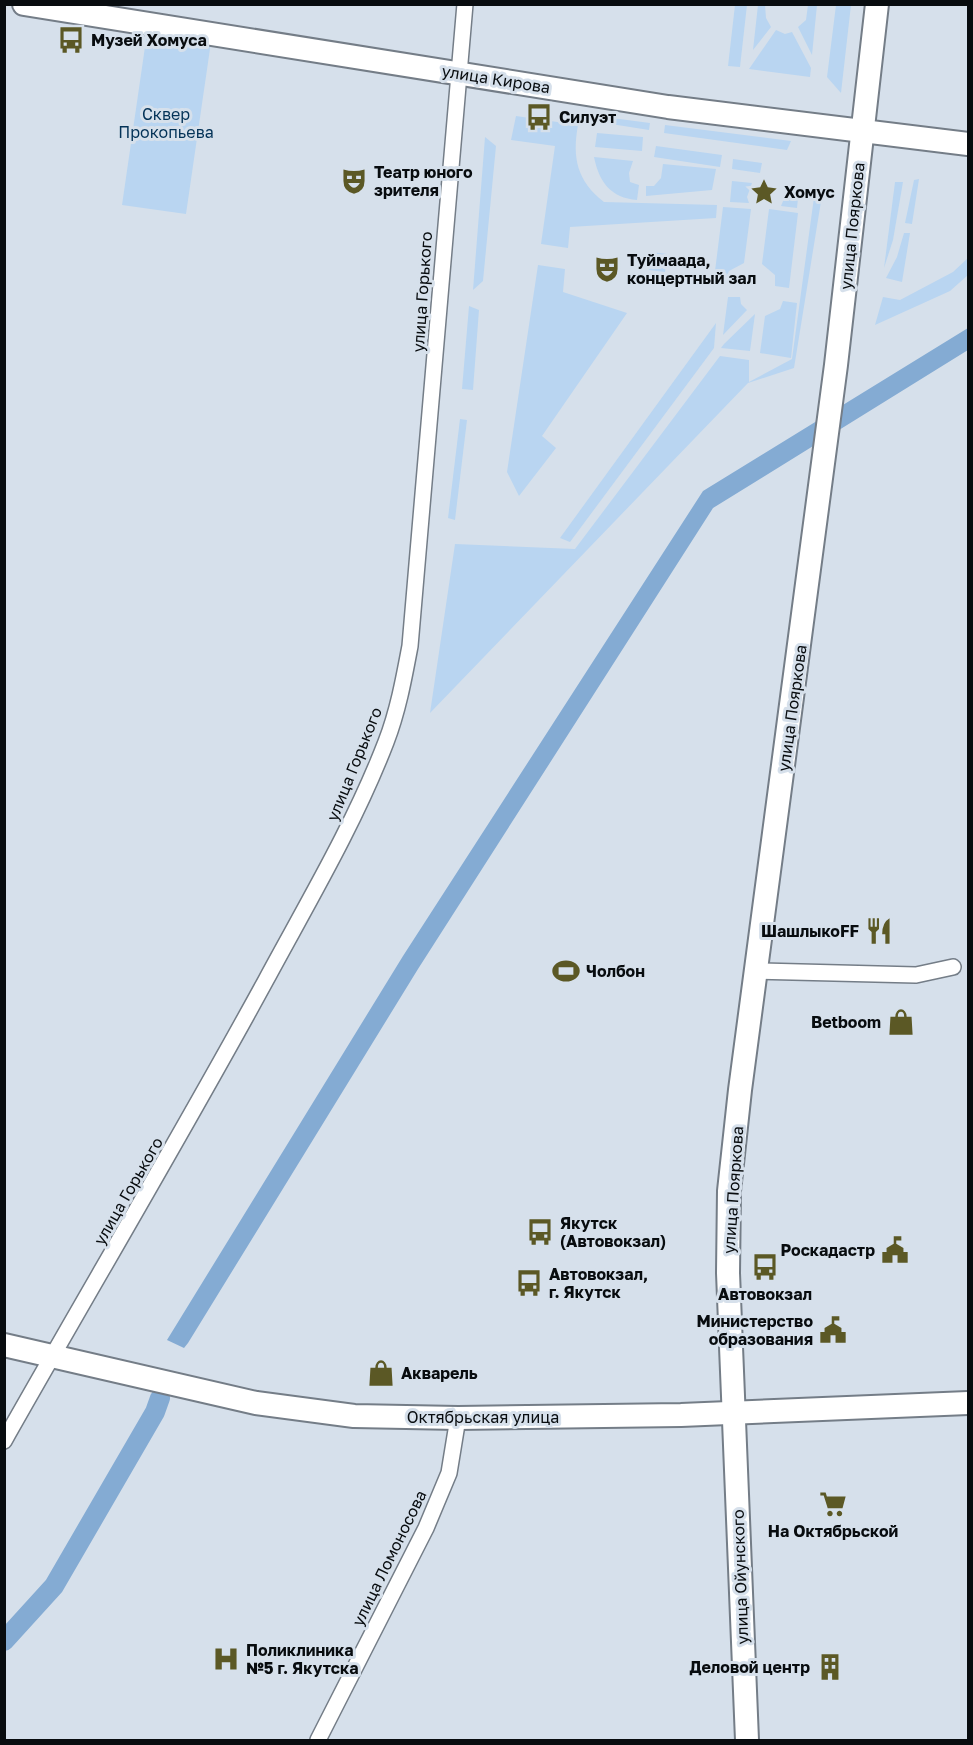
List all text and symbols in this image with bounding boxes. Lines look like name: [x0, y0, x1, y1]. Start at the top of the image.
bus stop icon: Музей Хомуса: [56, 25, 86, 55]
place label: Музей Хомуса: [91, 30, 207, 50]
street label: улица Кирова: [440, 61, 552, 97]
bus stop icon: Силуэт: [524, 102, 554, 132]
park label: Сквер Прокопьева: [118, 104, 214, 142]
place label: Силуэт: [559, 107, 616, 127]
street label: улица Пояркова: [835, 161, 869, 291]
place label: Театр юного зрителя: [374, 162, 473, 200]
theatre icon: Театр юного зрителя: [339, 166, 369, 196]
place icon: Хомус: [749, 177, 779, 207]
place label: Хомус: [784, 182, 835, 202]
street label: улица Горького: [408, 231, 436, 353]
place label: Туймаада, концертный зал: [627, 250, 756, 288]
theatre icon: Туймаада, концертный зал: [592, 254, 622, 284]
street label: улица Пояркова: [773, 643, 811, 773]
street label: улица Горького: [322, 704, 386, 824]
restaurant icon: ШашлыкоFF: [864, 916, 894, 946]
place label: ШашлыкоFF: [761, 921, 859, 941]
sports icon: Чолбон: [551, 956, 581, 986]
place label: Чолбон: [586, 961, 645, 981]
shop icon: Betboom: [886, 1007, 916, 1037]
place label: Betboom: [811, 1012, 881, 1032]
street label: улица Пояркова: [719, 1125, 747, 1255]
street label: улица Горького: [89, 1134, 167, 1248]
place label: Якутск (Автовокзал): [560, 1213, 666, 1251]
bus stop icon: Якутск (Автовокзал): [525, 1217, 555, 1247]
public building icon: Роскадастр: [880, 1235, 910, 1265]
place label: Роскадастр: [781, 1240, 875, 1260]
bus stop icon: Автовокзал: [750, 1252, 780, 1282]
place label: Автовокзал, г. Якутск: [549, 1264, 648, 1302]
bus stop icon: Автовокзал, г. Якутск: [514, 1268, 544, 1298]
place label: Автовокзал: [718, 1284, 812, 1304]
place label: Министерство образования: [696, 1311, 813, 1349]
public building icon: Министерство образования: [818, 1315, 848, 1345]
shop icon: Акварель: [366, 1358, 396, 1388]
place label: Акварель: [401, 1363, 478, 1383]
street label: Октябрьская улица: [407, 1407, 559, 1427]
street label: улица Ломоносова: [347, 1487, 431, 1629]
supermarket icon: На Октябрьской: [818, 1489, 848, 1519]
street label: улица Ойунского: [728, 1509, 752, 1645]
place label: На Октябрьской: [768, 1521, 898, 1541]
place label: Поликлиника №5 г. Якутска: [246, 1640, 358, 1678]
hospital icon: Поликлиника №5 г. Якутска: [211, 1644, 241, 1674]
building icon: Деловой центр: [815, 1652, 845, 1682]
place label: Деловой центр: [690, 1657, 810, 1677]

